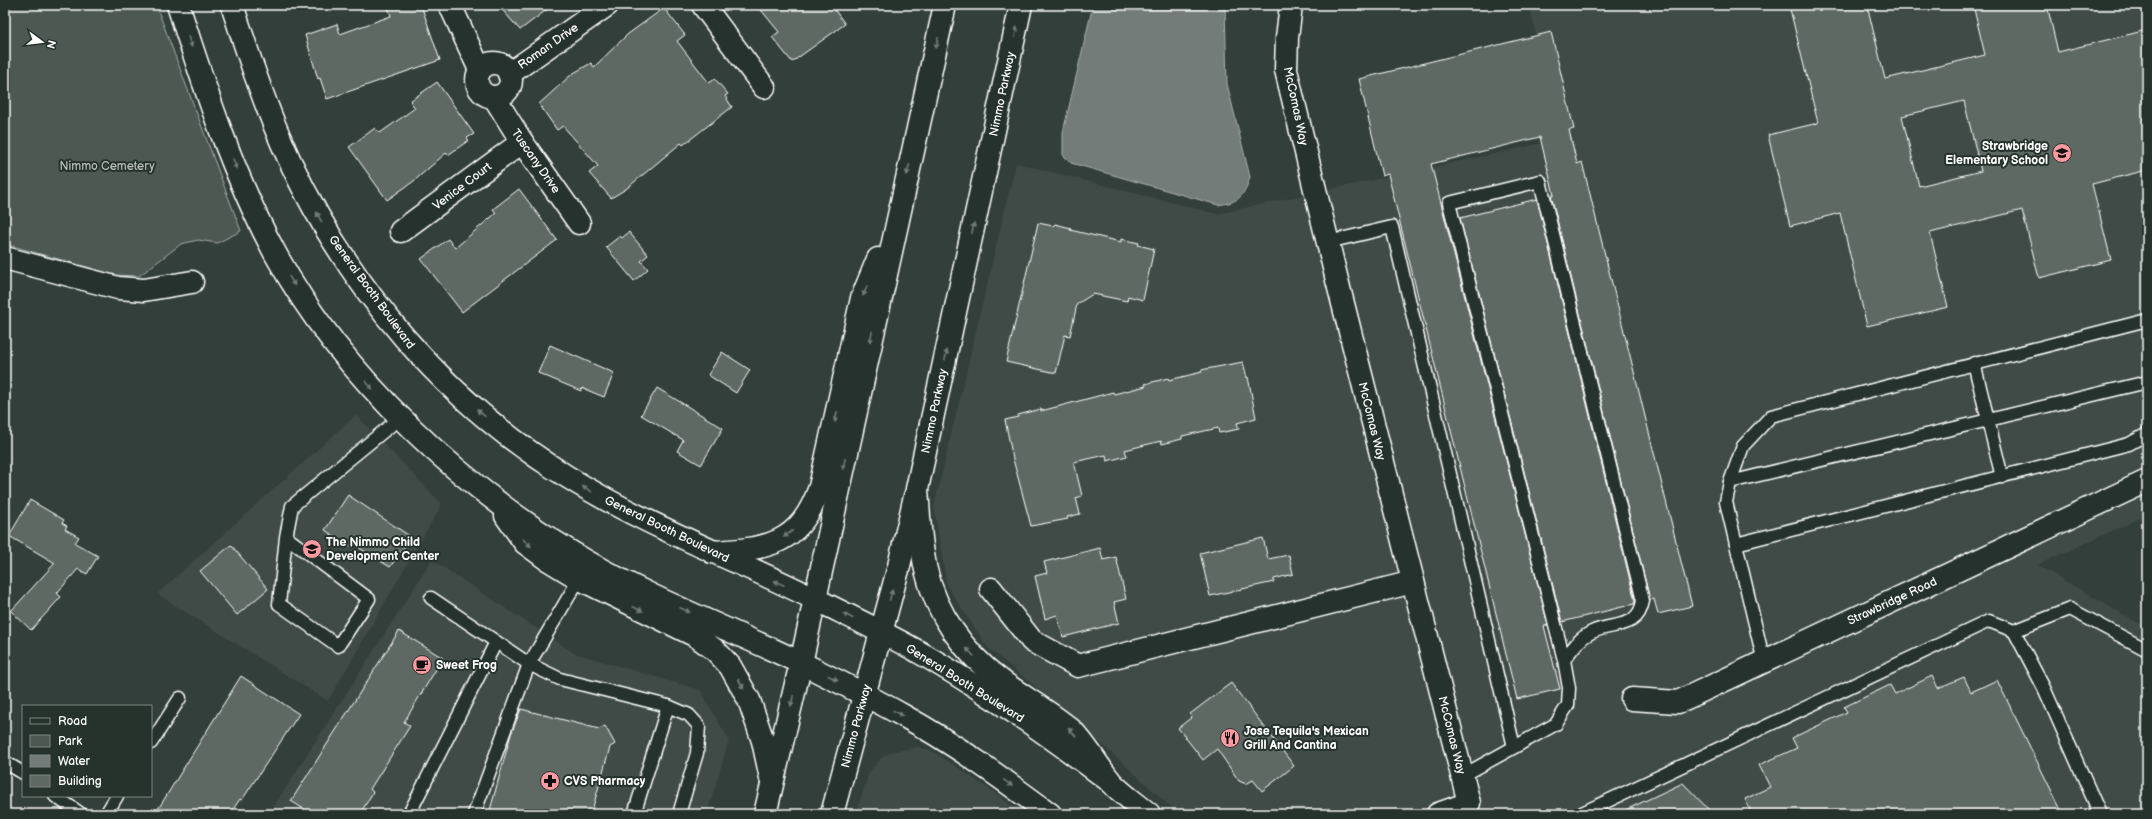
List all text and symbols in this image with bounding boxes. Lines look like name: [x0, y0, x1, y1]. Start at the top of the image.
street label: Roman Drive: [515, 20, 581, 73]
north arrow: [22, 22, 62, 62]
one-way arrow: [1013, 26, 1019, 39]
one-way arrow: [187, 36, 193, 48]
one-way arrow: [933, 37, 939, 49]
text: N: [44, 39, 59, 50]
street label: Nimmo Parkway: [986, 50, 1019, 138]
street label: McComas Way: [1280, 65, 1311, 147]
street label: Tuscany Drive: [508, 126, 563, 196]
place label: Strawbridge Elementary School: [1945, 139, 2048, 168]
school or university icon: Strawbridge Elementary School: [2051, 142, 2073, 164]
park label: Nimmo Cemetery: [59, 159, 155, 174]
one-way arrow: [232, 159, 238, 171]
street label: Venice Court: [430, 159, 495, 213]
one-way arrow: [905, 164, 911, 176]
one-way arrow: [316, 211, 322, 223]
one-way arrow: [971, 222, 977, 234]
street label: General Booth Boulevard: [325, 233, 418, 352]
one-way arrow: [288, 276, 296, 286]
one-way arrow: [862, 285, 868, 296]
one-way arrow: [868, 330, 874, 343]
one-way arrow: [943, 349, 949, 361]
street label: Nimmo Parkway: [918, 367, 951, 455]
one-way arrow: [365, 380, 374, 390]
street label: McComas Way: [1355, 381, 1389, 462]
one-way arrow: [476, 409, 487, 418]
one-way arrow: [832, 411, 838, 423]
one-way arrow: [840, 457, 846, 470]
one-way arrow: [582, 485, 592, 493]
street label: General Booth Boulevard: [602, 493, 732, 566]
one-way arrow: [783, 530, 794, 538]
place label: The Nimmo Child Development Center: [326, 535, 439, 564]
school or university icon: The Nimmo Child Development Center: [301, 538, 323, 560]
one-way arrow: [522, 538, 532, 548]
street label: Strawbridge Road: [1845, 574, 1939, 629]
one-way arrow: [774, 580, 785, 586]
one-way arrow: [888, 589, 894, 601]
one-way arrow: [633, 606, 645, 612]
one-way arrow: [679, 607, 691, 614]
one-way arrow: [842, 612, 853, 619]
street label: General Booth Boulevard: [903, 641, 1027, 726]
one-way arrow: [965, 647, 974, 657]
cafe icon: Sweet Frog: [411, 654, 433, 676]
place label: Sweet Frog: [436, 658, 497, 673]
one-way arrow: [827, 675, 838, 682]
one-way arrow: [737, 678, 744, 690]
street label: Nimmo Parkway: [838, 682, 875, 770]
one-way arrow: [789, 694, 795, 707]
street label: McComas Way: [1435, 695, 1469, 776]
legend: [22, 705, 152, 797]
one-way arrow: [892, 709, 904, 716]
text: Road: [58, 714, 87, 729]
place label: Jose Tequila's Mexican Grill And Cantina: [1244, 724, 1369, 753]
one-way arrow: [1067, 726, 1076, 737]
restaurant icon: Jose Tequila's Mexican Grill And Cantina: [1219, 727, 1241, 749]
text: Park: [58, 734, 82, 749]
text: Water: [58, 754, 90, 769]
pharmacy icon: CVS Pharmacy: [539, 770, 561, 792]
text: Building: [58, 774, 102, 789]
place label: CVS Pharmacy: [564, 774, 646, 789]
one-way arrow: [1002, 779, 1013, 787]

